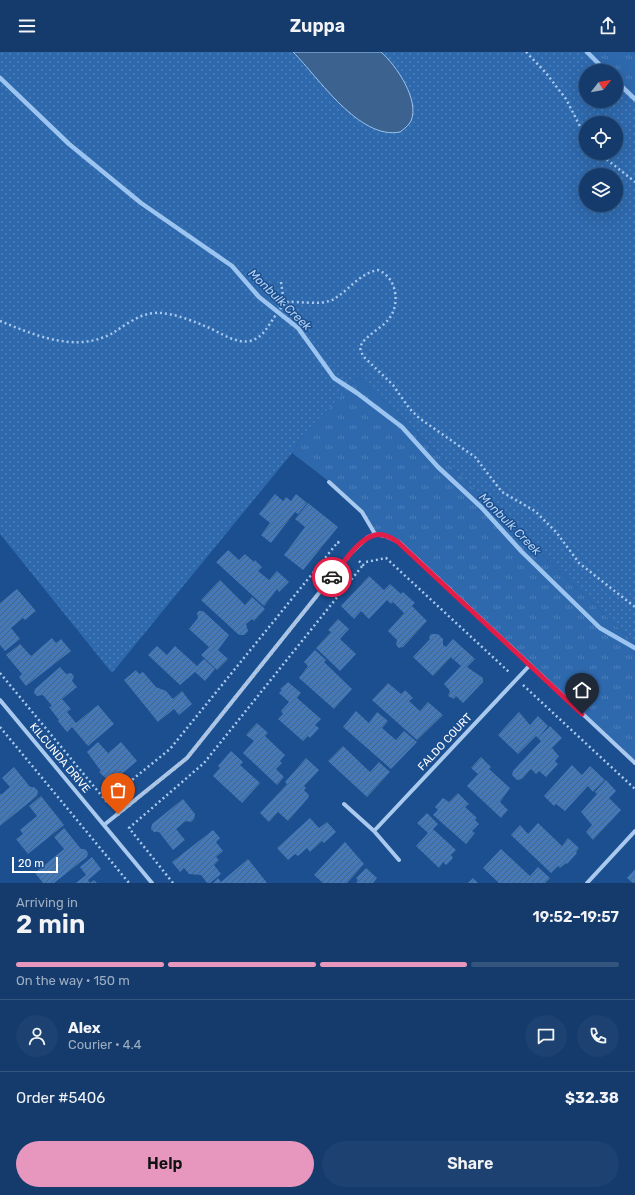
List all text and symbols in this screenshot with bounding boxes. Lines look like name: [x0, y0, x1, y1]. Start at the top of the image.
icon: menu: [16, 15, 38, 37]
text: Zuppa: [290, 15, 345, 37]
icon: share: [597, 15, 619, 37]
north arrow: [579, 64, 623, 108]
map controls: [579, 64, 623, 212]
button: locate: [579, 116, 623, 160]
button: layers: [579, 168, 623, 212]
water label: Monbulk Creek: [246, 266, 315, 334]
water label: Monbulk Creek: [476, 490, 545, 559]
courier: [312, 557, 352, 597]
icon: car: [321, 566, 343, 588]
pin: [565, 673, 599, 714]
icon: home: [571, 679, 593, 701]
street label: FALDO COURT: [415, 710, 475, 773]
street label: KILCUNDA DRIVE: [27, 720, 93, 796]
pin: [101, 773, 135, 814]
icon: bag: [107, 779, 129, 801]
scale bar: [12, 855, 58, 874]
text: 20 m: [18, 857, 44, 870]
text: Arriving in: [16, 895, 78, 910]
text: 19:52–19:57: [533, 908, 619, 926]
text: 2 min: [16, 909, 85, 940]
text: On the way · 150 m: [16, 973, 130, 988]
button: person: [16, 1015, 58, 1057]
button: chat: [525, 1015, 567, 1057]
button: phone: [577, 1015, 619, 1057]
text: Alex: [68, 1019, 101, 1037]
text: Courier · 4.4: [68, 1037, 142, 1052]
text: Order #5406: [16, 1089, 105, 1107]
text: $32.38: [565, 1089, 619, 1107]
button: Help: [16, 1141, 314, 1187]
button: Share: [322, 1141, 619, 1187]

